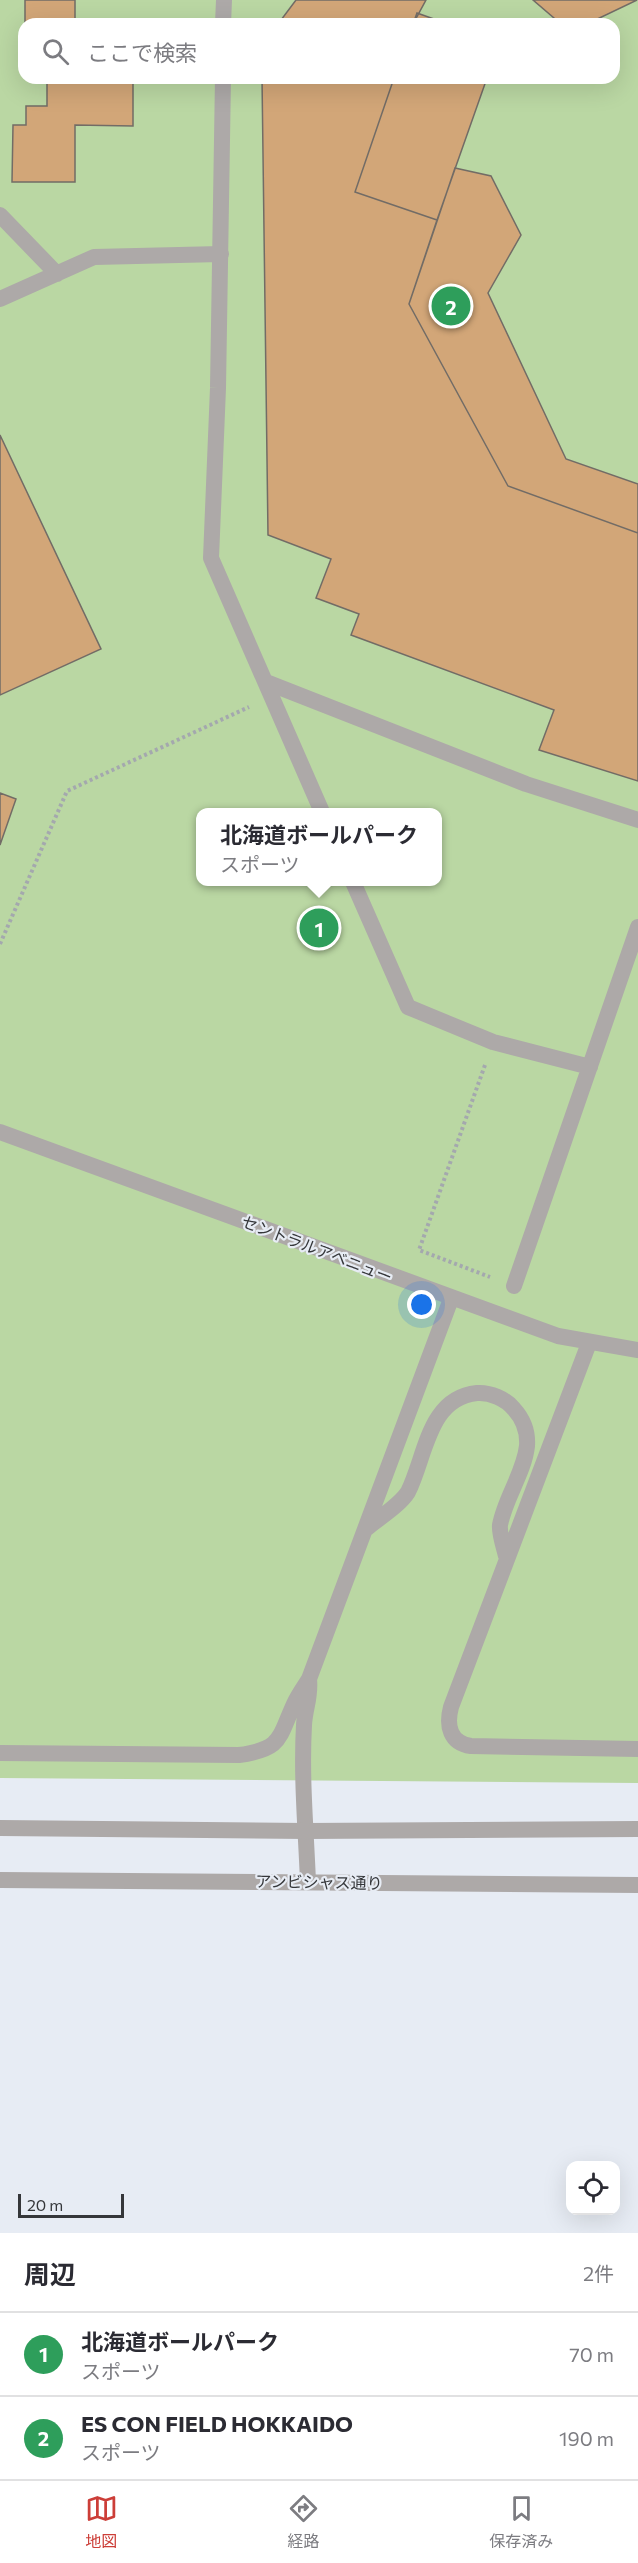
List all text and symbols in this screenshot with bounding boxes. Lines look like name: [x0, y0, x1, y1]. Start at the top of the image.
search box: [18, 18, 620, 84]
icon: search: [39, 35, 72, 68]
text: ここで検索: [87, 39, 197, 66]
pin: 2: [432, 284, 470, 328]
popup: [196, 808, 442, 886]
text: 北海道ボールパーク: [220, 821, 418, 848]
text: スポーツ: [220, 852, 300, 876]
pin: 1: [300, 906, 338, 950]
street label: セントラルアベニュー: [239, 1211, 395, 1286]
your location: [407, 1290, 436, 1319]
street label: アンビシャス通り: [255, 1871, 383, 1892]
map controls: [566, 2161, 620, 2215]
button: locate: [566, 2161, 620, 2215]
scale bar: [18, 2191, 124, 2218]
text: 20 m: [27, 2195, 63, 2214]
text: 周辺: [24, 2258, 76, 2289]
text: 2件: [583, 2261, 614, 2285]
text: 北海道ボールパーク: [81, 2328, 279, 2355]
text: 1: [39, 2342, 48, 2366]
text: 70 m: [569, 2342, 614, 2366]
text: スポーツ: [81, 2359, 161, 2383]
text: ES CON FIELD HOKKAIDO: [81, 2410, 353, 2437]
text: 2: [38, 2426, 49, 2450]
text: 190 m: [559, 2426, 614, 2450]
text: スポーツ: [81, 2440, 161, 2464]
tab: 地図: [85, 2492, 118, 2552]
tab: 経路: [287, 2492, 320, 2552]
tab: 保存済み: [489, 2492, 553, 2552]

